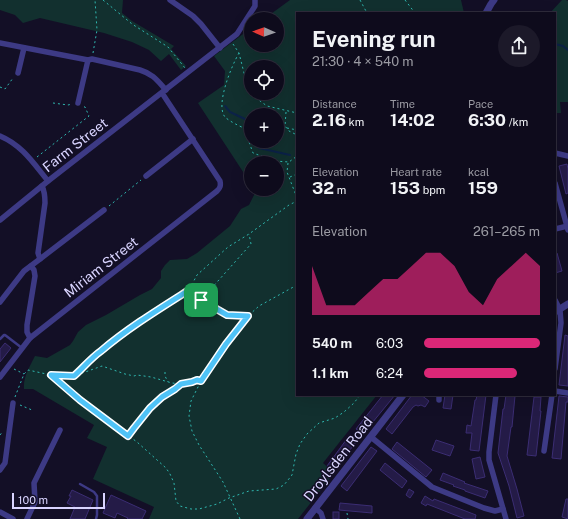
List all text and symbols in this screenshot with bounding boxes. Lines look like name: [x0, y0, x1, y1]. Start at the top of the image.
north arrow: [244, 12, 284, 52]
map controls: [244, 12, 284, 196]
button: share: [498, 25, 540, 67]
text: Evening run: [312, 26, 436, 52]
text: 21:30 · 4 × 540 m: [312, 54, 414, 69]
button: locate: [244, 60, 284, 100]
text: Distance: [312, 98, 357, 110]
text: Time: [390, 98, 415, 110]
text: Pace: [468, 98, 493, 110]
button: +: [244, 108, 284, 148]
text: 2.16: [312, 110, 346, 130]
text: 14:02: [390, 110, 435, 130]
text: 6:30: [468, 110, 506, 130]
street label: Farm Street: [39, 115, 111, 175]
text: km: [346, 116, 364, 128]
text: /km: [506, 116, 528, 128]
button: −: [244, 156, 284, 196]
text: Elevation: [312, 166, 359, 178]
text: Heart rate: [390, 166, 442, 178]
text: kcal: [468, 166, 489, 178]
text: 32: [312, 178, 334, 198]
text: 153: [390, 178, 420, 198]
text: 159: [468, 178, 498, 198]
text: m: [334, 184, 346, 196]
text: bpm: [420, 184, 445, 196]
text: Elevation: [312, 224, 367, 239]
text: 261–265 m: [473, 224, 540, 239]
street label: Miriam Street: [61, 233, 141, 301]
pin: [184, 283, 218, 317]
icon: arrive: [190, 289, 212, 311]
text: 540 m: [312, 336, 352, 351]
text: 6:03: [376, 336, 403, 351]
text: 1.1 km: [312, 366, 349, 381]
text: 6:24: [376, 366, 403, 381]
street label: Droylsden Road: [300, 414, 376, 504]
scale bar: [12, 491, 105, 510]
text: 100 m: [18, 494, 48, 506]

